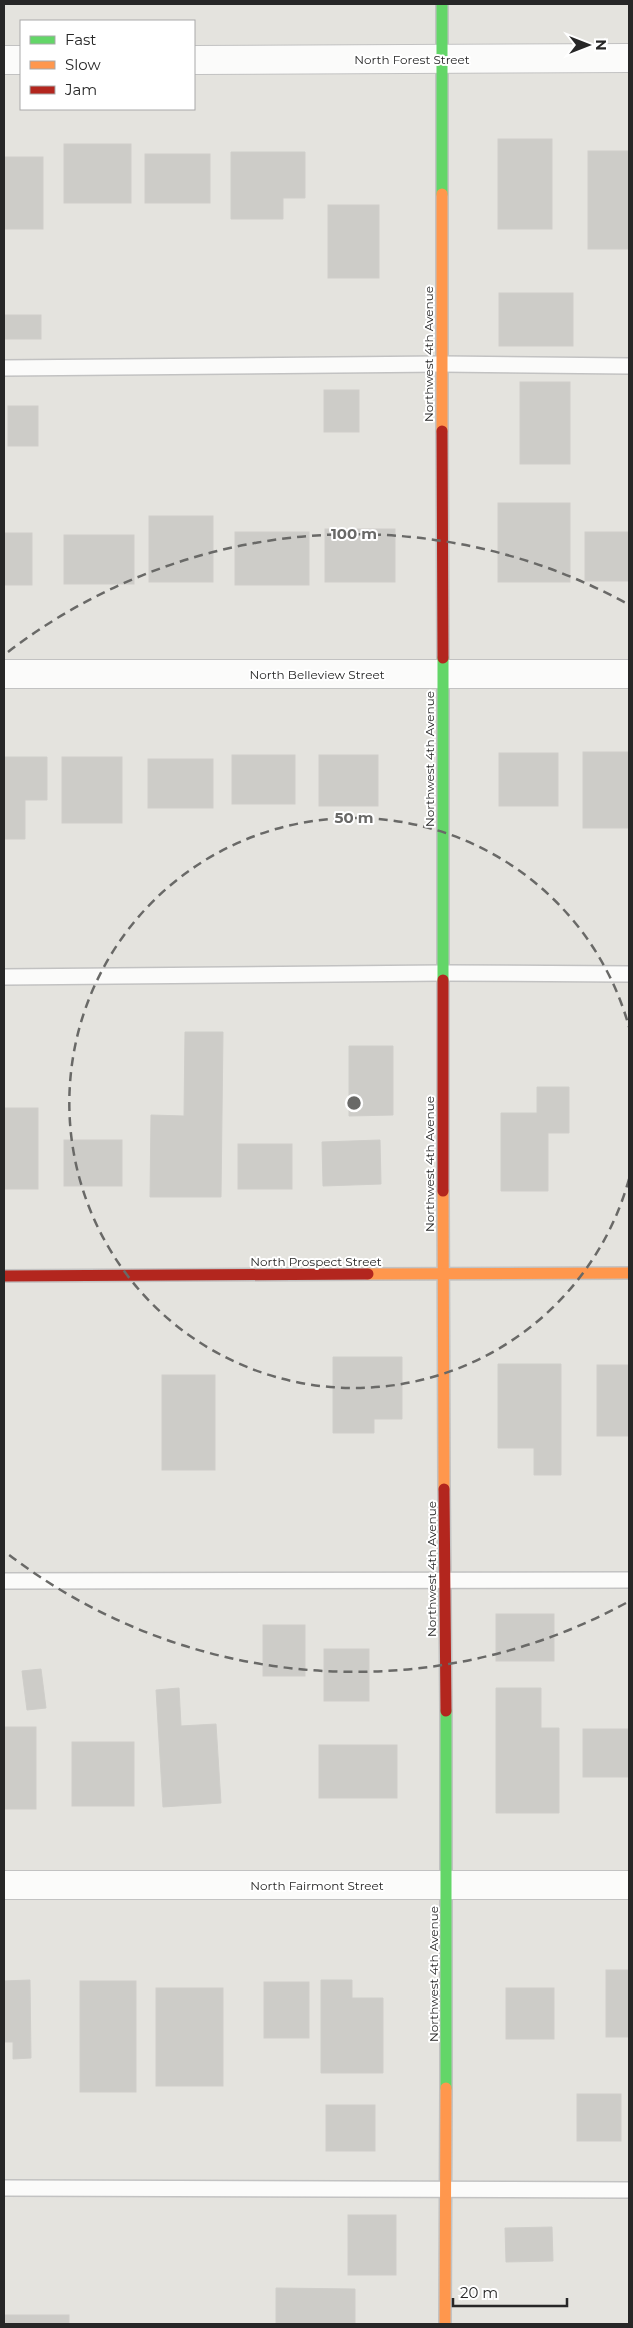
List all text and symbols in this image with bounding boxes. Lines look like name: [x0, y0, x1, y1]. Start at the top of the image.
legend: [20, 20, 195, 110]
north arrow: [563, 20, 613, 70]
text: Fast: [65, 30, 96, 49]
text: N: [592, 39, 610, 51]
street label: North Forest Street: [354, 52, 470, 67]
text: Slow: [65, 55, 101, 74]
text: Jam: [64, 80, 97, 99]
street label: Northwest 4th Avenue: [421, 286, 436, 422]
text: 100 m: [331, 524, 377, 543]
street label: North Belleview Street: [249, 667, 385, 682]
street label: Northwest 4th Avenue: [422, 691, 437, 827]
text: 50 m: [334, 808, 374, 827]
centre of rings: [345, 1094, 363, 1112]
street label: Northwest 4th Avenue: [422, 1096, 437, 1232]
street label: North Prospect Street: [250, 1254, 382, 1269]
street label: Northwest 4th Avenue: [424, 1501, 439, 1637]
street label: North Fairmont Street: [250, 1878, 384, 1893]
street label: Northwest 4th Avenue: [426, 1906, 441, 2042]
scale bar: [453, 2276, 567, 2308]
text: 20 m: [460, 2283, 498, 2302]

